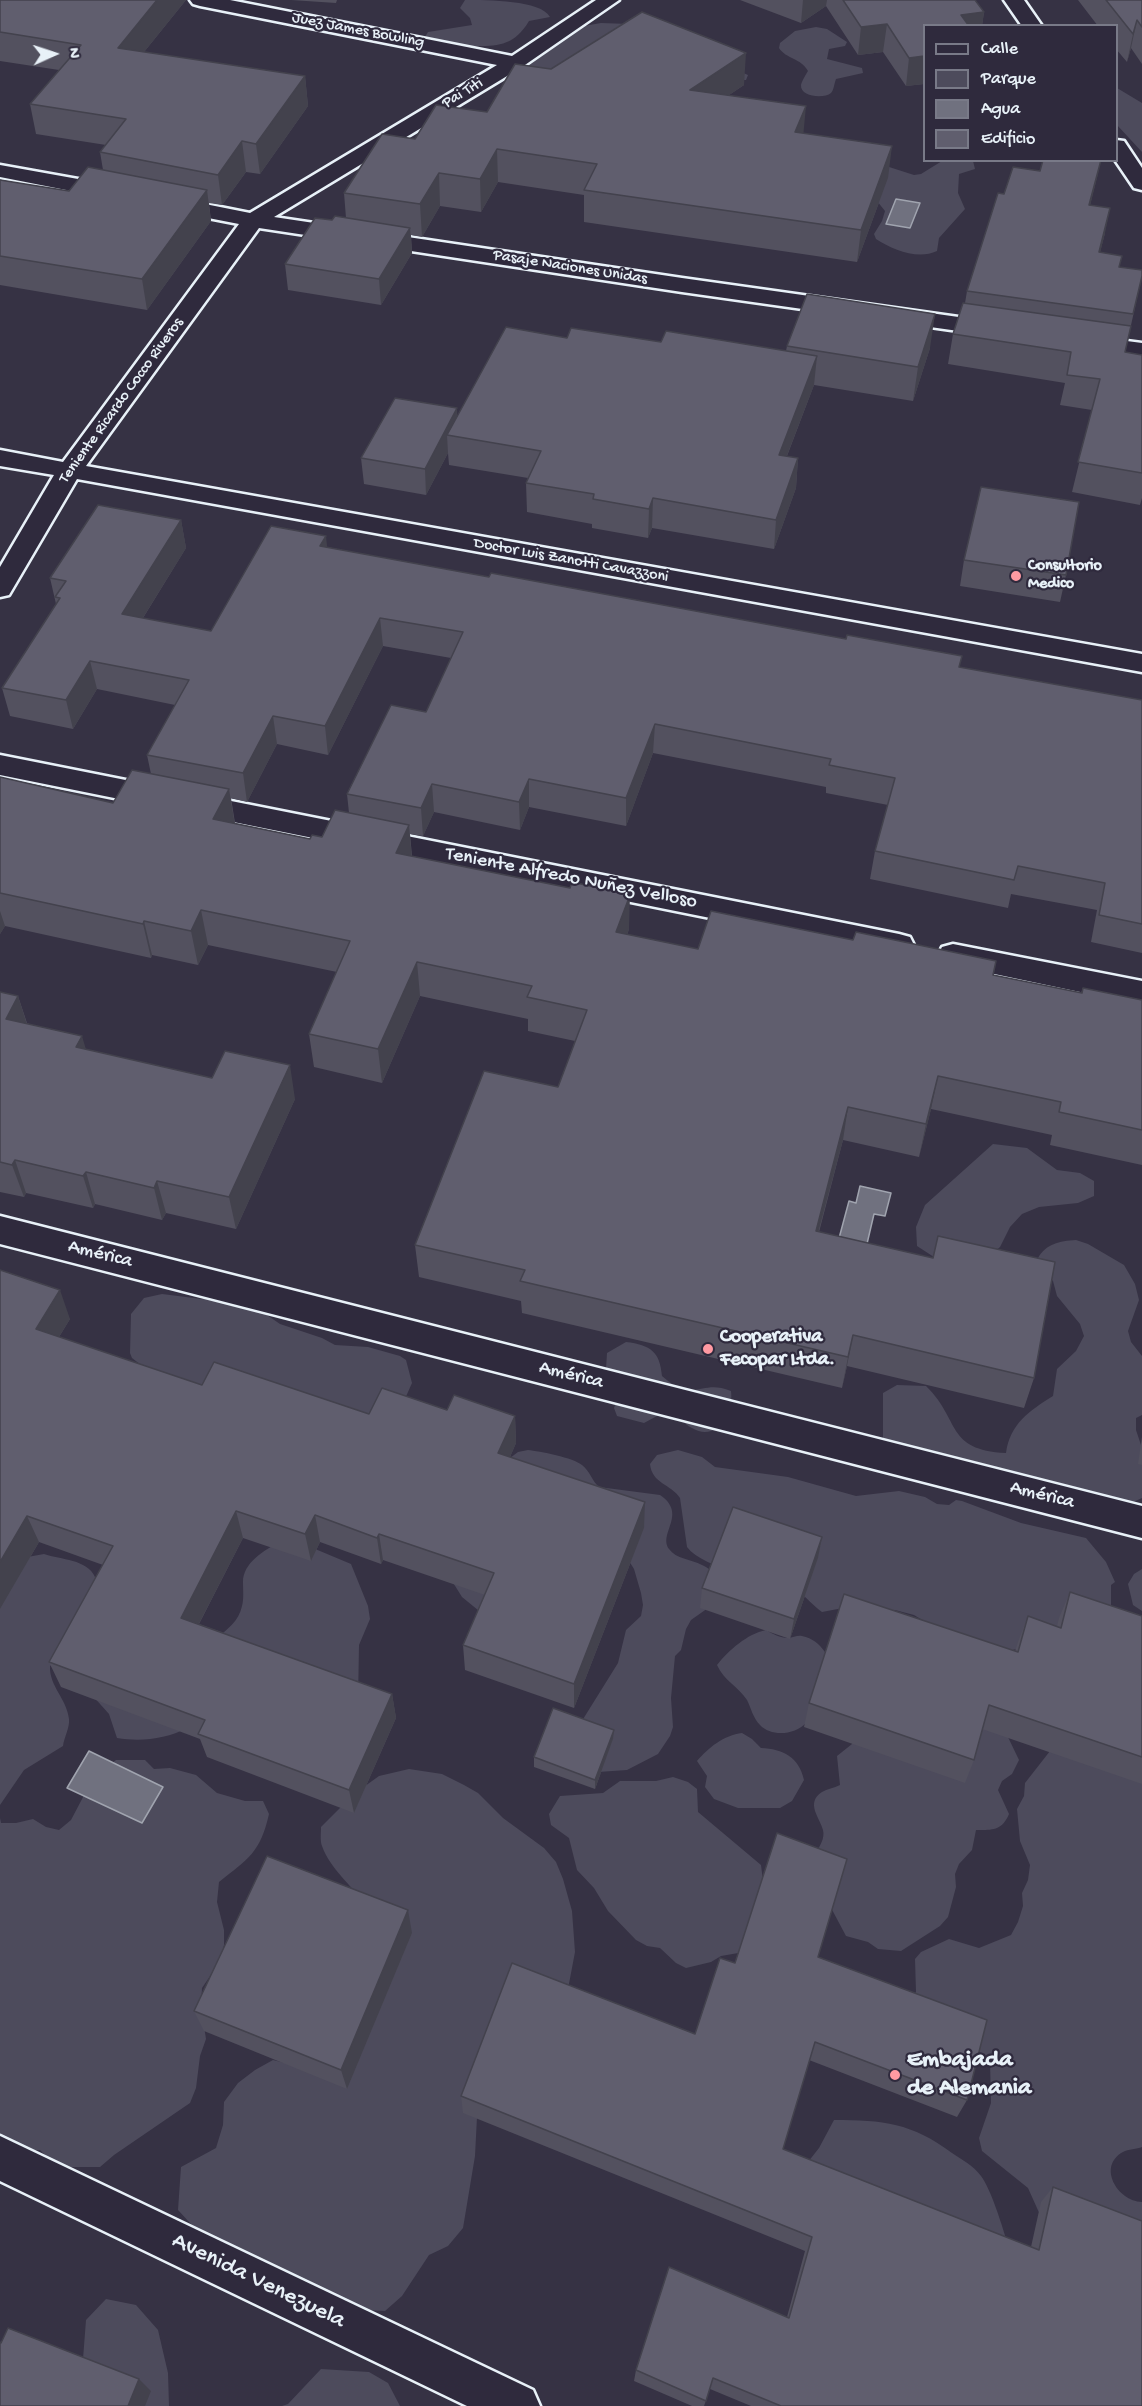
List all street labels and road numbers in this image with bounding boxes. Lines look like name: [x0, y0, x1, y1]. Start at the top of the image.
street label: Juez James Bowling: [290, 9, 426, 53]
street label: Pai Titi: [439, 74, 487, 114]
street label: Pasaje Naciones Unidas: [492, 246, 648, 290]
street label: Teniente Ricardo Cocco Riveros: [55, 314, 189, 488]
street label: Doctor Luis Zanotti Cavazzoni: [472, 534, 670, 588]
street label: Teniente Alfredo Nuñez Velloso: [443, 843, 699, 915]
street label: América: [65, 1235, 135, 1275]
street label: América: [536, 1356, 606, 1396]
street label: América: [1007, 1476, 1077, 1516]
street label: Avenida Venezuela: [167, 2228, 349, 2336]

